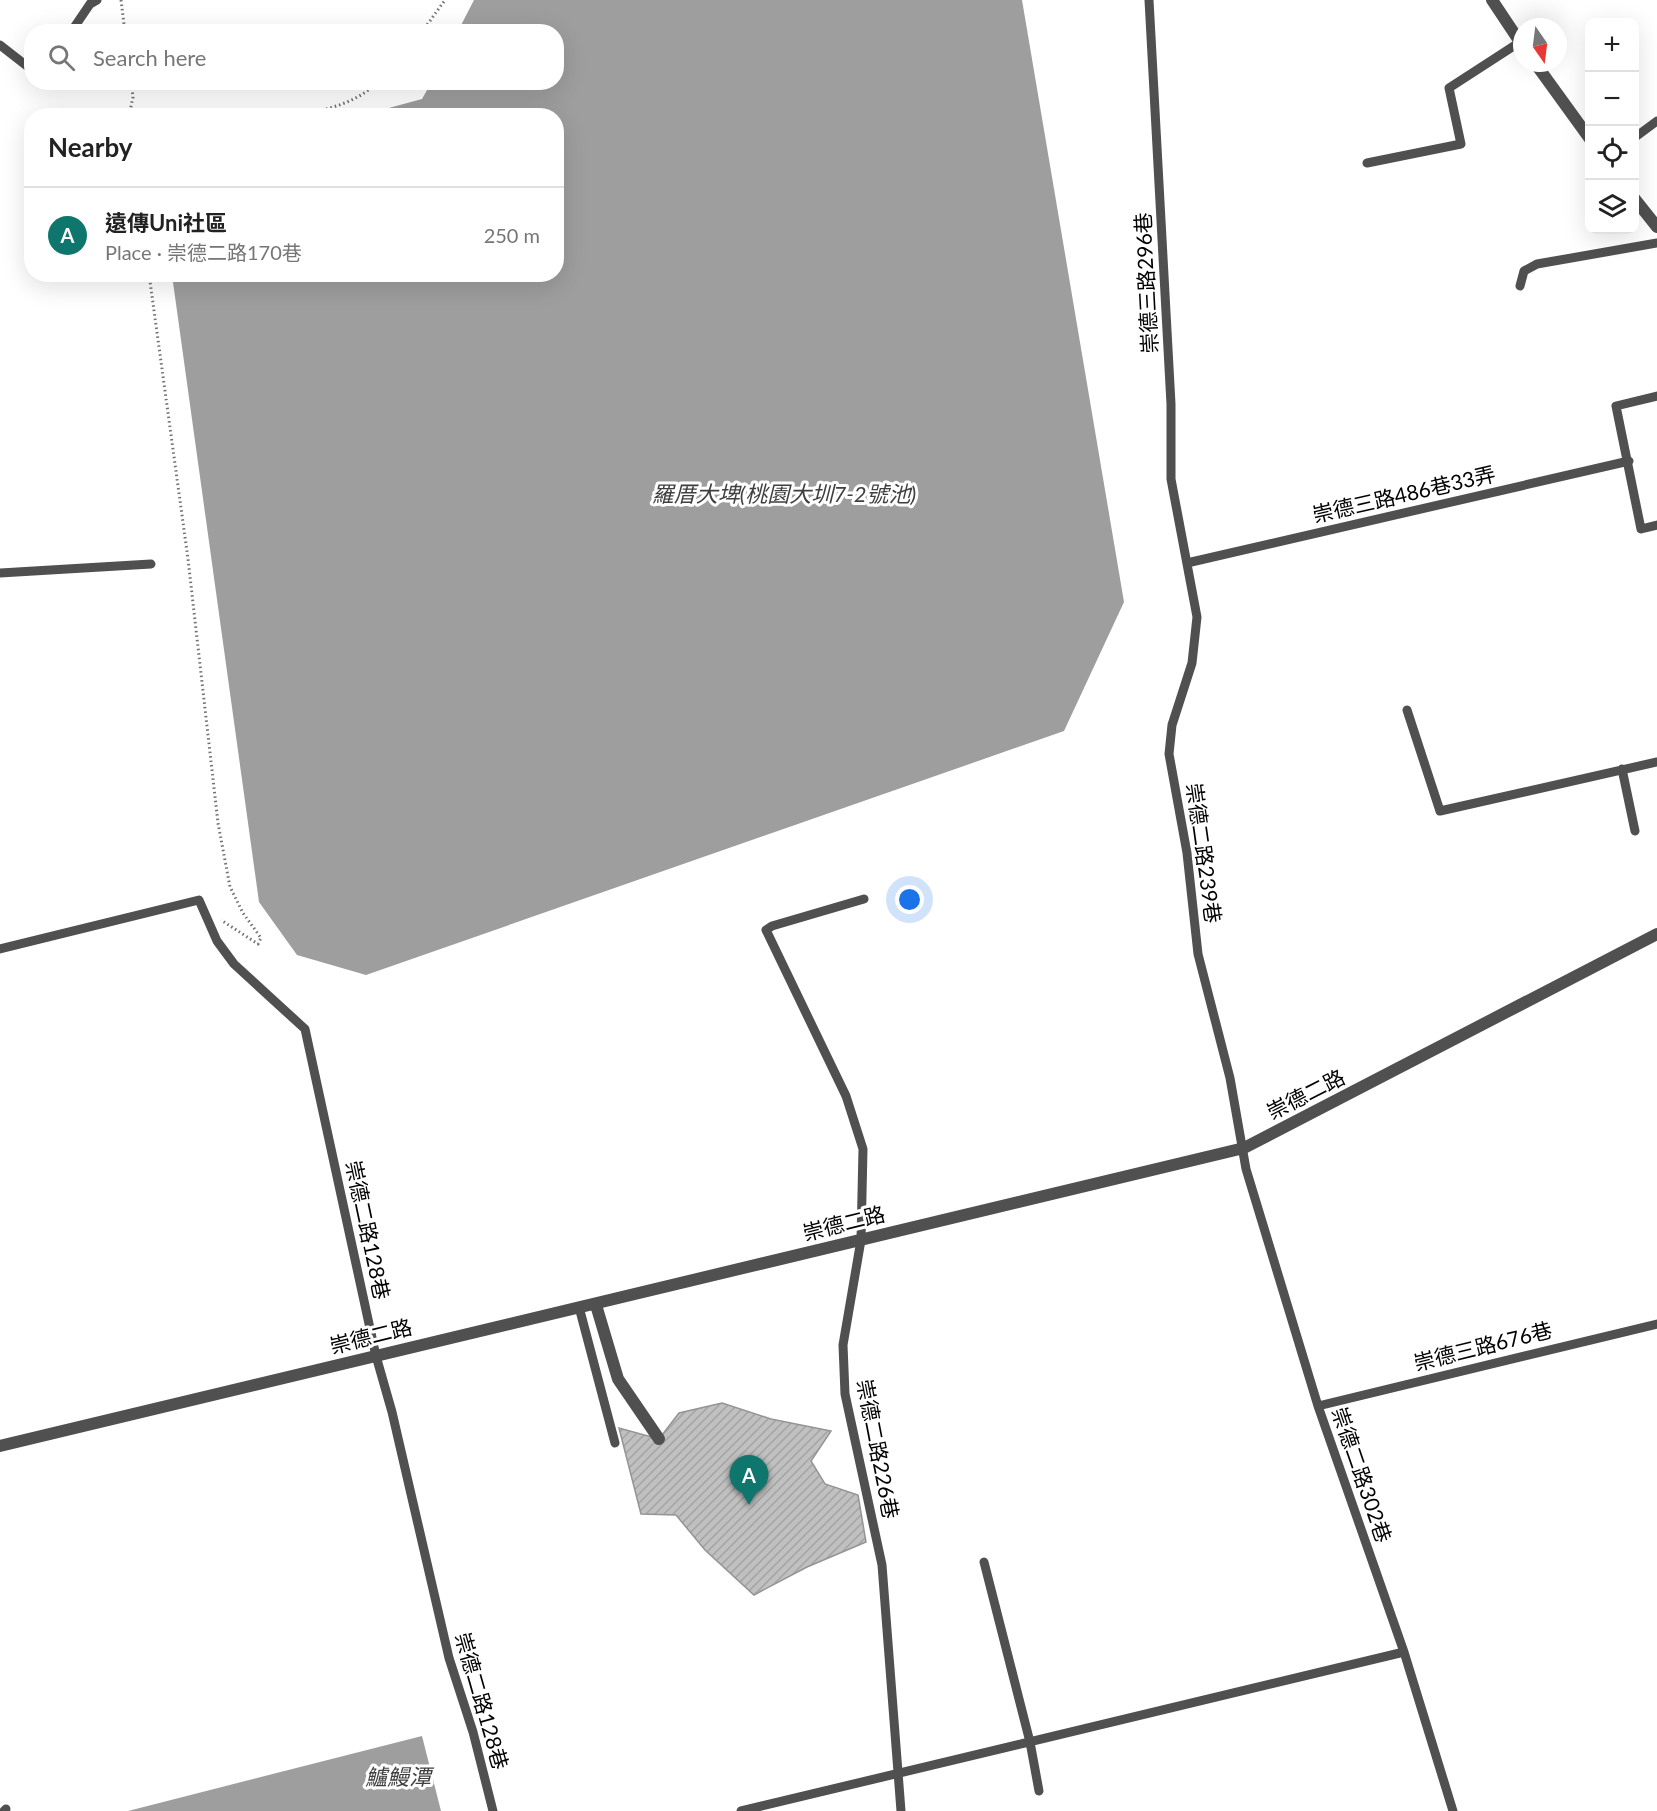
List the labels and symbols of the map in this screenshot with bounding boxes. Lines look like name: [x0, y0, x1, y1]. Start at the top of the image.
north arrow: [1513, 18, 1567, 72]
street label: 崇德三路296巷: [1129, 212, 1162, 354]
street label: 崇德三路486巷33弄: [1310, 460, 1498, 527]
water label: 羅厝大埤(桃園大圳7-2號池): [652, 480, 916, 507]
street label: 崇德二路239巷: [1182, 781, 1227, 925]
your location: [895, 885, 924, 914]
street label: 崇德二路: [1262, 1063, 1348, 1124]
street label: 崇德二路128巷: [342, 1158, 395, 1302]
street label: 崇德二路: [800, 1200, 887, 1245]
street label: 崇德二路: [327, 1313, 414, 1358]
street label: 崇德三路676巷: [1411, 1316, 1554, 1375]
street label: 崇德二路226巷: [853, 1377, 904, 1521]
street label: 崇德二路302巷: [1328, 1404, 1397, 1545]
pin: A: [730, 1456, 768, 1505]
street label: 崇德二路128巷: [451, 1629, 514, 1772]
water label: 鱸鰻潭: [365, 1763, 435, 1790]

